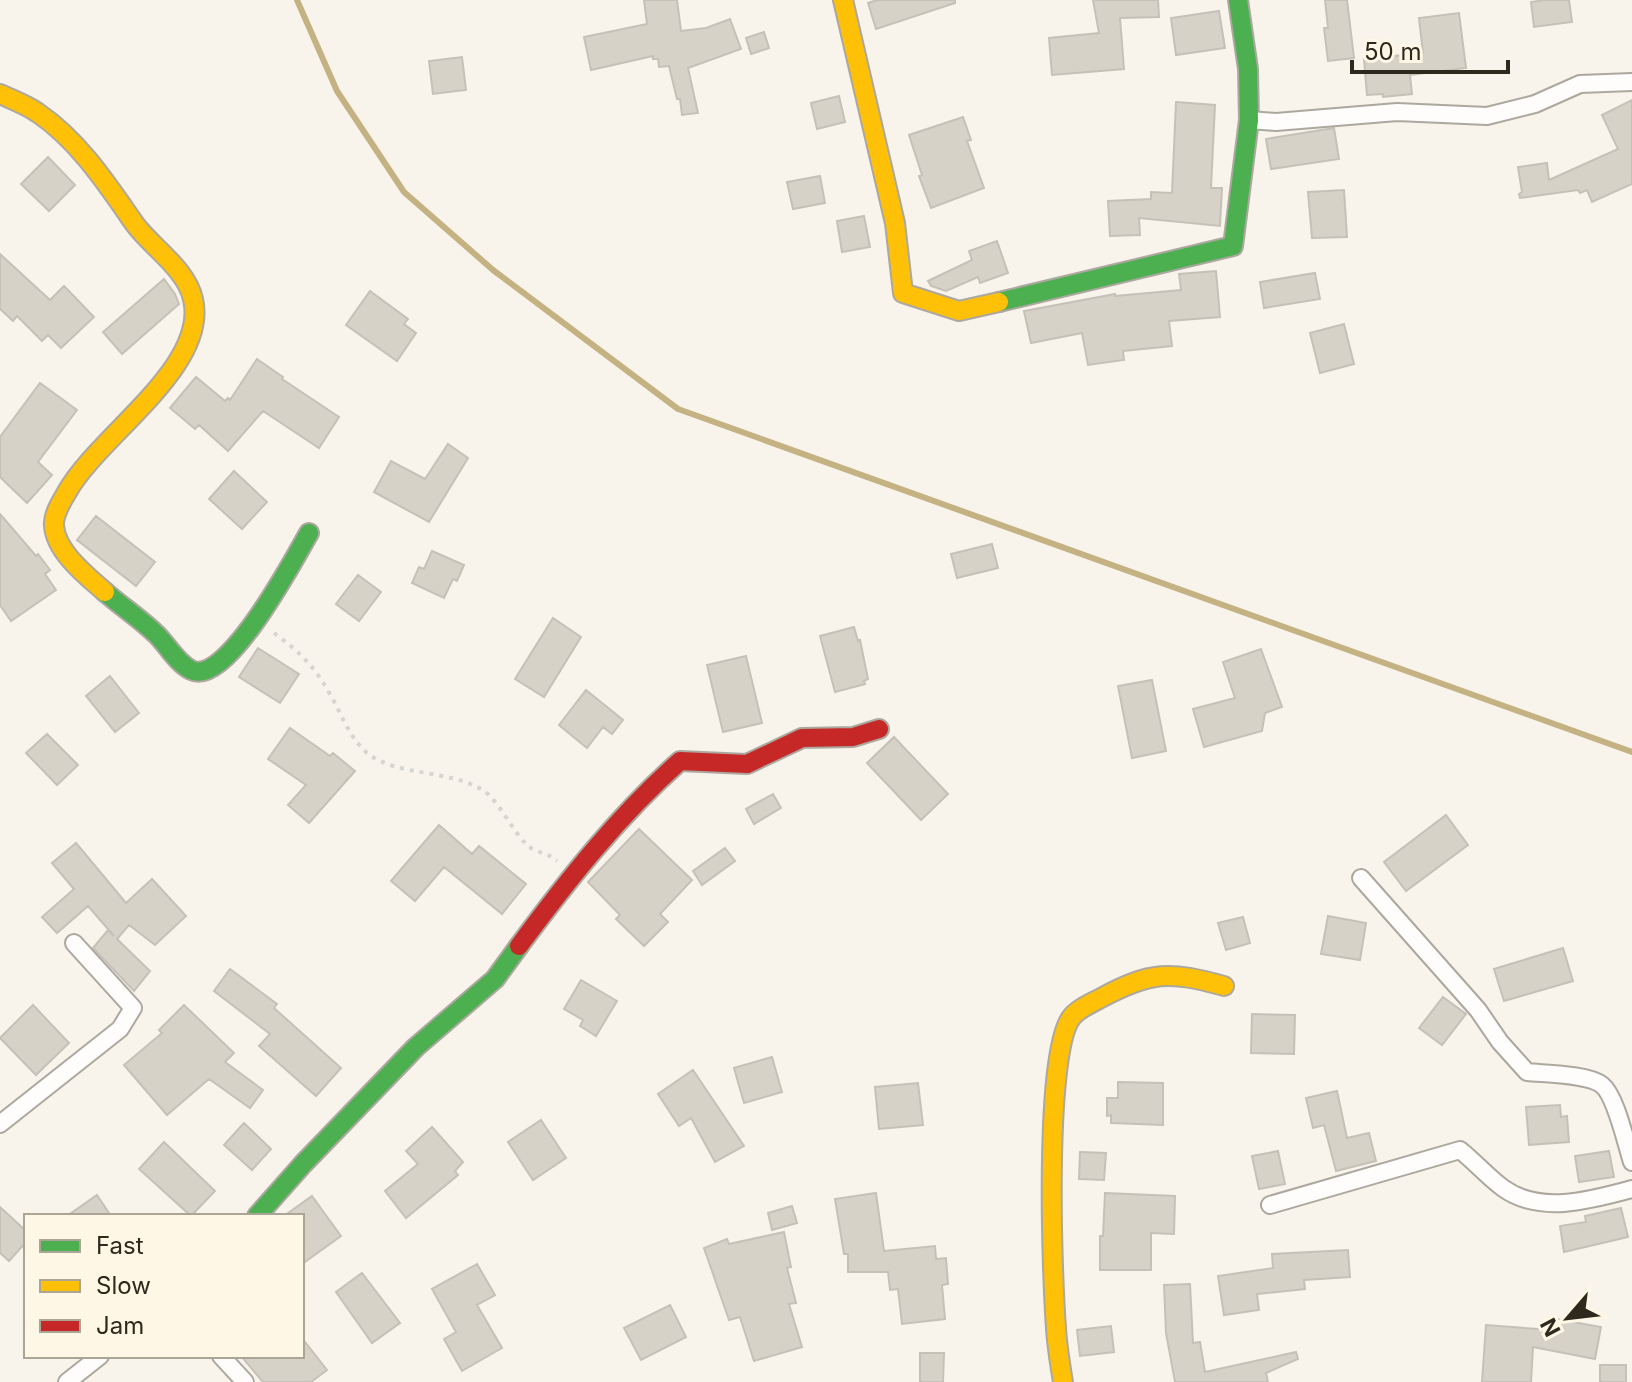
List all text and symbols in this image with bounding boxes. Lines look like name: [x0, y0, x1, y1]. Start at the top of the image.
scale bar: [1352, 24, 1508, 74]
text: 50 m: [1364, 37, 1422, 66]
legend: [24, 1214, 304, 1358]
text: Fast: [96, 1231, 144, 1260]
text: Slow: [96, 1271, 151, 1300]
north arrow: [1528, 1278, 1608, 1358]
text: Jam: [96, 1311, 144, 1340]
text: N: [1535, 1314, 1566, 1341]

